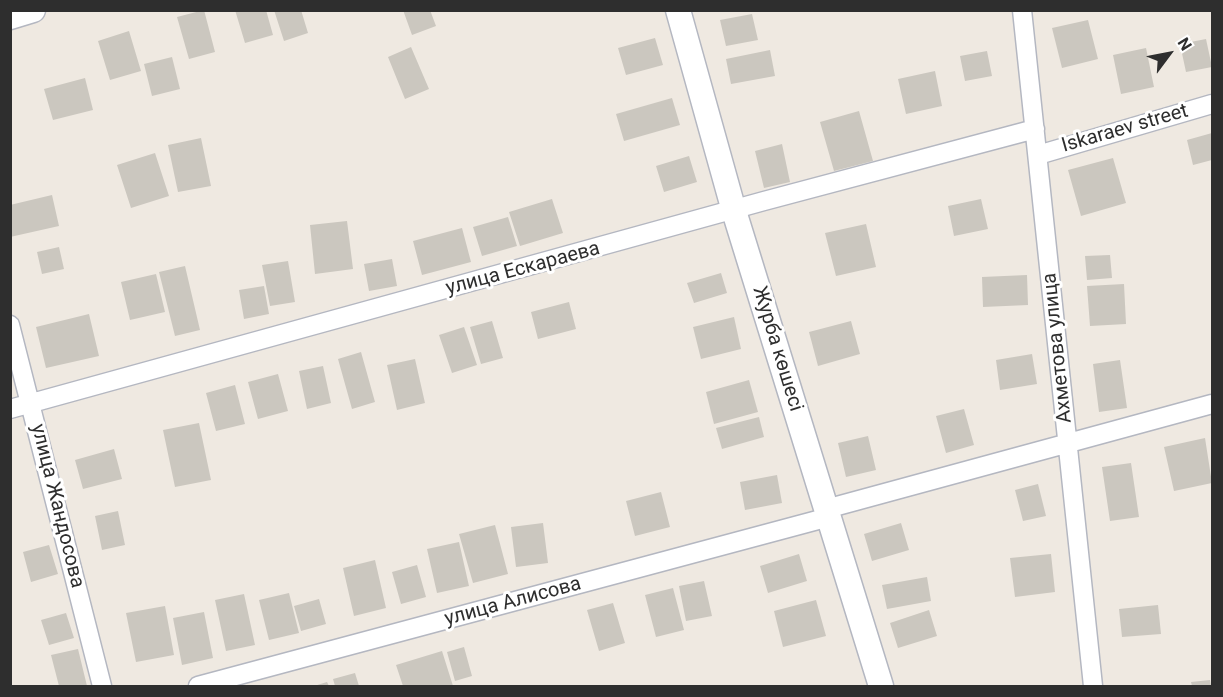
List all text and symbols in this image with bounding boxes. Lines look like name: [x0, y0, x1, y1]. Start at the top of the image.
north arrow: [1139, 24, 1199, 84]
text: N: [1174, 34, 1196, 54]
street label: Iskaraev street: [1059, 99, 1191, 159]
street label: улица Ескараева: [443, 237, 603, 301]
street label: Ахметова улица: [1038, 272, 1078, 424]
street label: Журба көшесі: [747, 284, 807, 414]
street label: улица Жандосова: [25, 422, 89, 590]
street label: улица Алисова: [442, 572, 584, 632]

